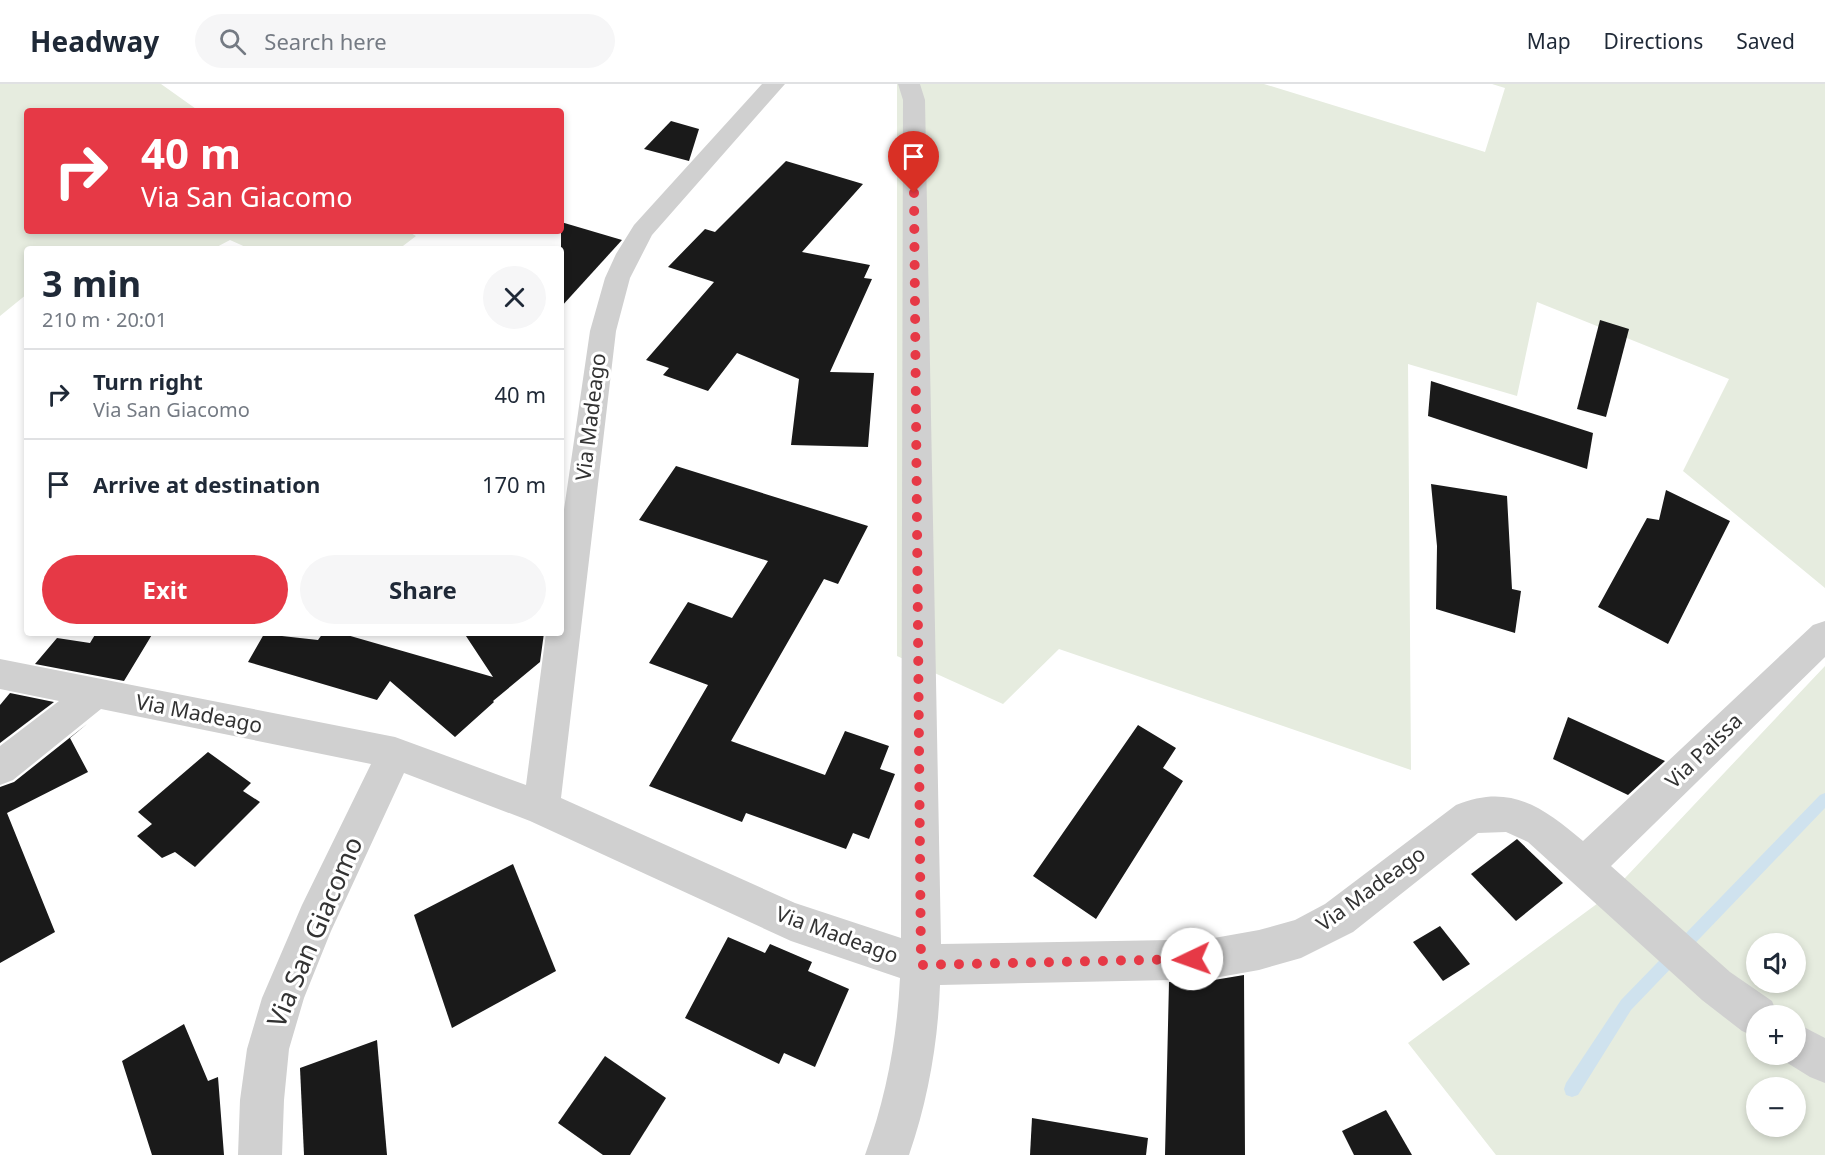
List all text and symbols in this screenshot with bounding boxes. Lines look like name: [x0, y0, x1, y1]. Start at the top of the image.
search box: [195, 14, 615, 68]
text: Headway: [30, 22, 159, 60]
icon: search: [216, 25, 249, 58]
text: Search here: [264, 26, 387, 56]
text: Map: [1527, 27, 1571, 55]
text: Directions: [1604, 27, 1703, 55]
text: Saved: [1736, 27, 1795, 55]
text: 40 m: [141, 124, 241, 181]
pin: [888, 131, 939, 193]
icon: right: [42, 132, 120, 210]
icon: arrive: [897, 140, 930, 173]
text: Via San Giacomo: [141, 178, 353, 215]
text: 3 min: [42, 259, 141, 308]
button: close: [483, 266, 546, 329]
text: 210 m · 20:01: [42, 306, 167, 333]
street label: Via Madeago: [568, 352, 612, 482]
text: Turn right: [93, 366, 203, 396]
icon: right: [42, 378, 75, 411]
text: 40 m: [495, 379, 546, 409]
text: Via San Giacomo: [93, 396, 250, 423]
icon: arrive: [42, 468, 75, 501]
text: Arrive at destination: [93, 469, 320, 499]
text: 170 m: [482, 469, 546, 499]
button: Exit: [42, 555, 288, 624]
button: Share: [300, 555, 546, 624]
street label: Via Madeago: [134, 687, 265, 739]
street label: Via Paissa: [1659, 706, 1748, 794]
street label: Via San Giacomo: [258, 831, 370, 1032]
street label: Via Madeago: [1310, 839, 1431, 937]
street label: Via Madeago: [772, 899, 902, 969]
position arrow: [1160, 927, 1224, 991]
map controls: [1746, 933, 1806, 1137]
button: sound: [1746, 933, 1806, 993]
button: +: [1746, 1005, 1806, 1065]
button: −: [1746, 1077, 1806, 1137]

